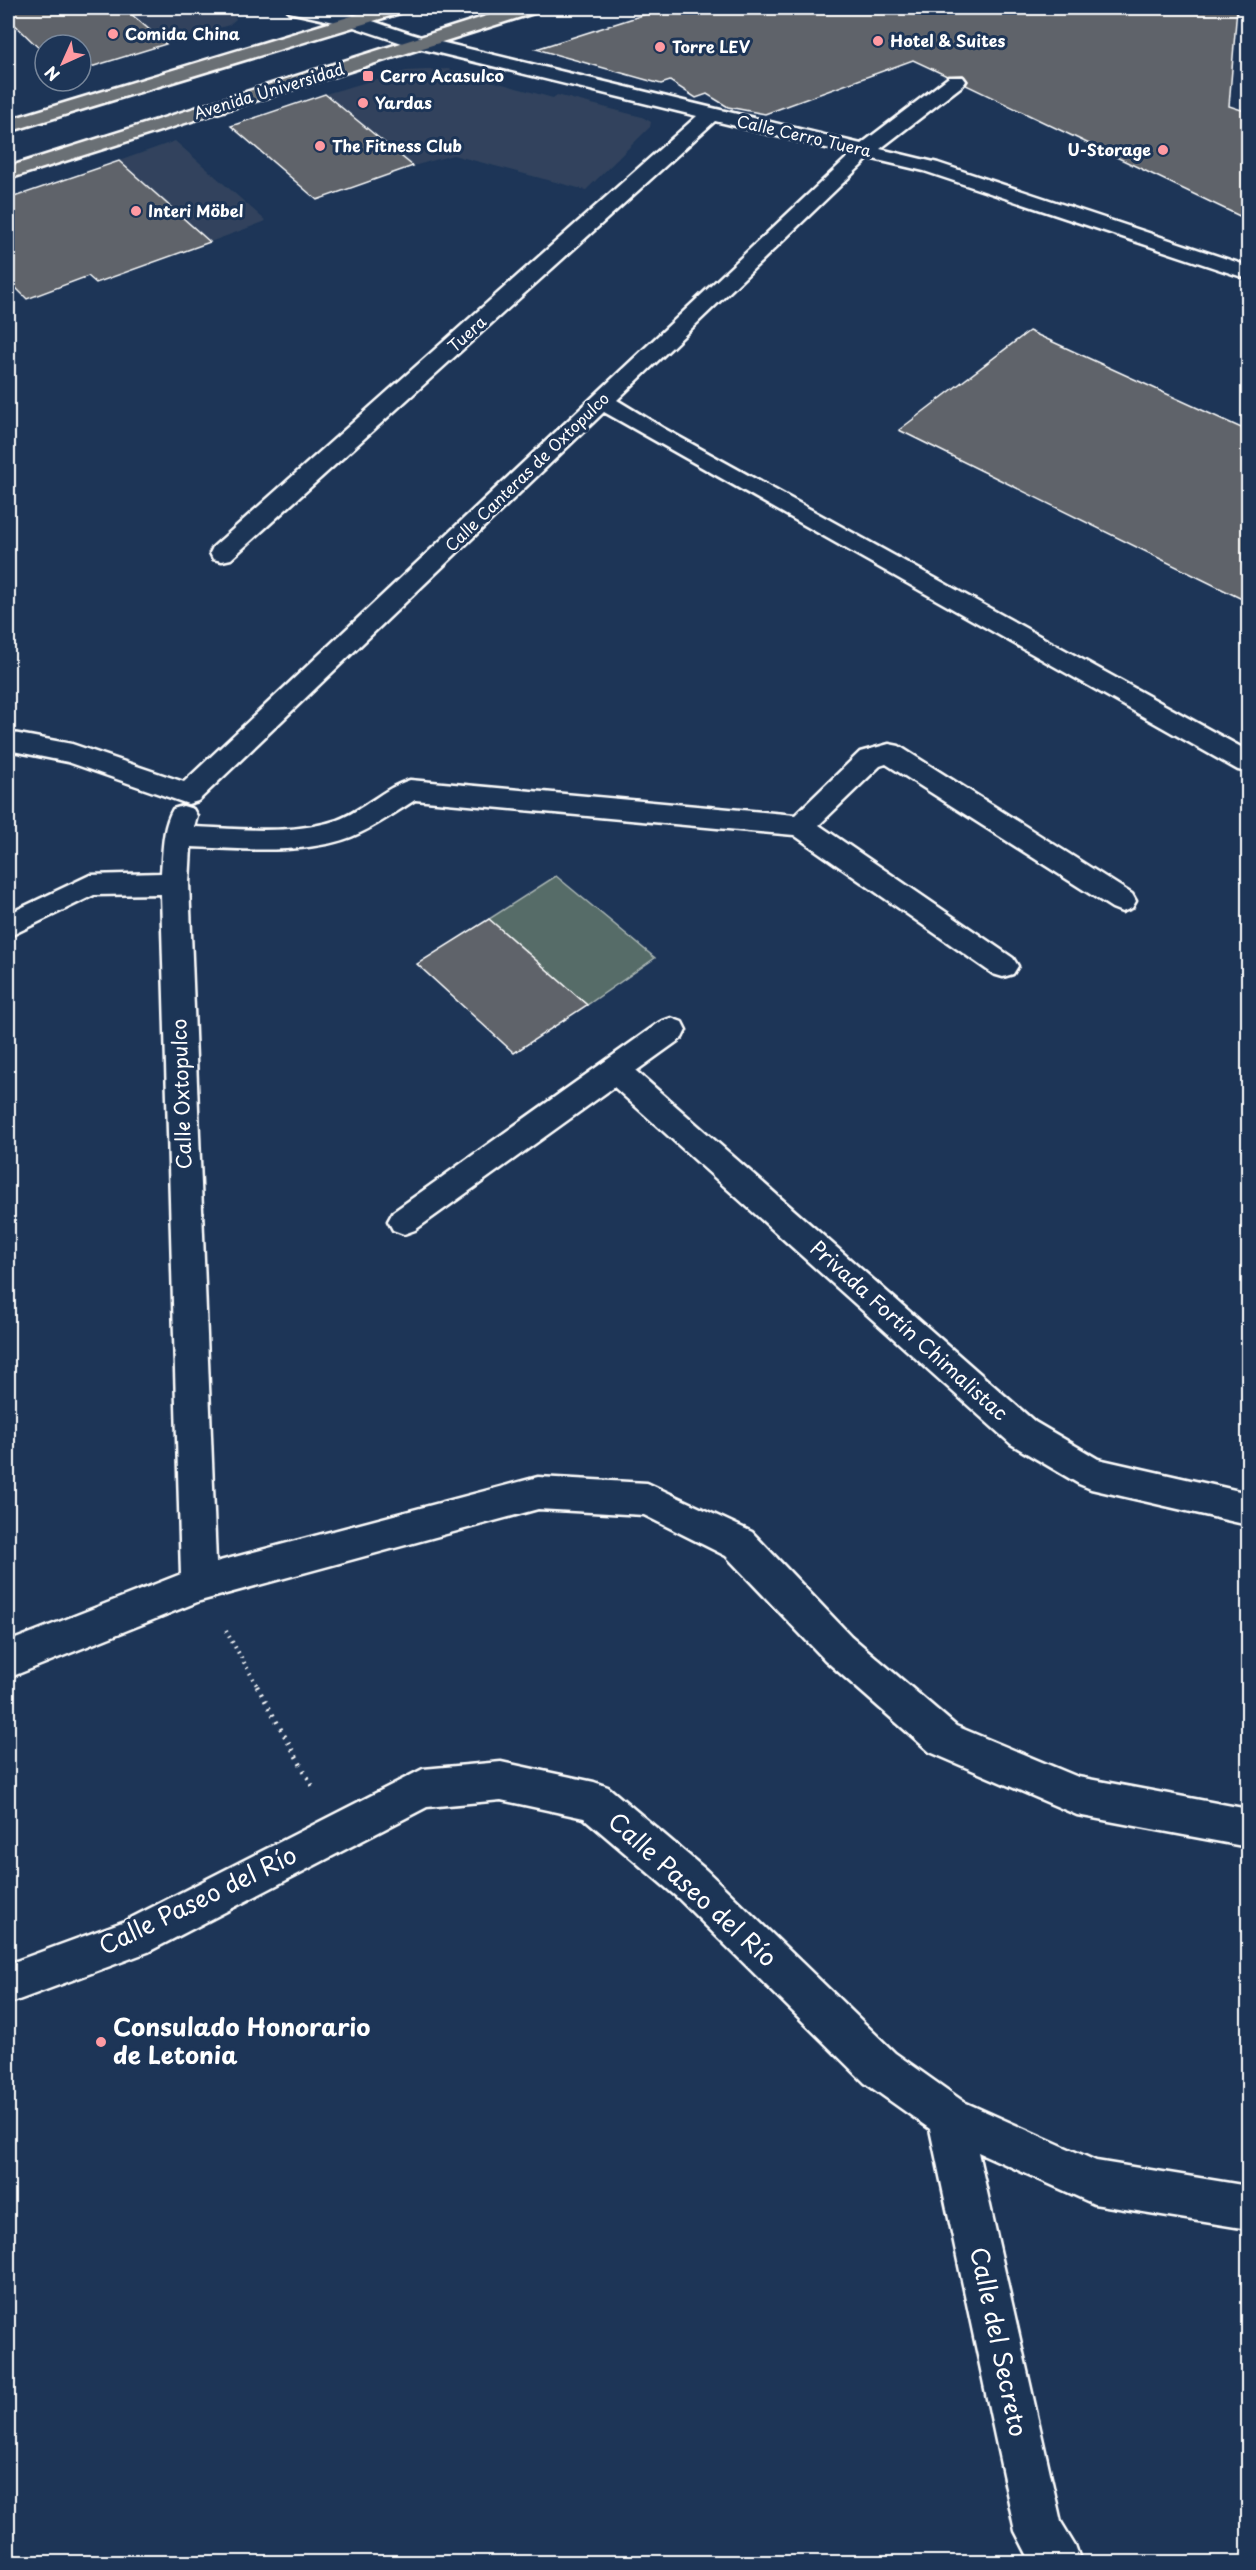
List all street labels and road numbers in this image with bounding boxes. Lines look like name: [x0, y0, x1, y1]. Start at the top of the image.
street label: Avenida Universidad: [191, 56, 347, 124]
street label: Calle Cerro Tuera: [735, 108, 874, 162]
street label: Tuera: [442, 309, 491, 357]
street label: Calle Canteras de Oxtopulco: [439, 386, 614, 556]
street label: Calle Oxtopulco: [163, 1018, 199, 1170]
street label: Privada Fortín Chimalistac: [804, 1233, 1015, 1427]
street label: Calle Paseo del Río: [601, 1803, 786, 1974]
street label: Calle Paseo del Río: [92, 1836, 302, 1963]
street label: Calle del Secreto: [962, 2243, 1038, 2440]

